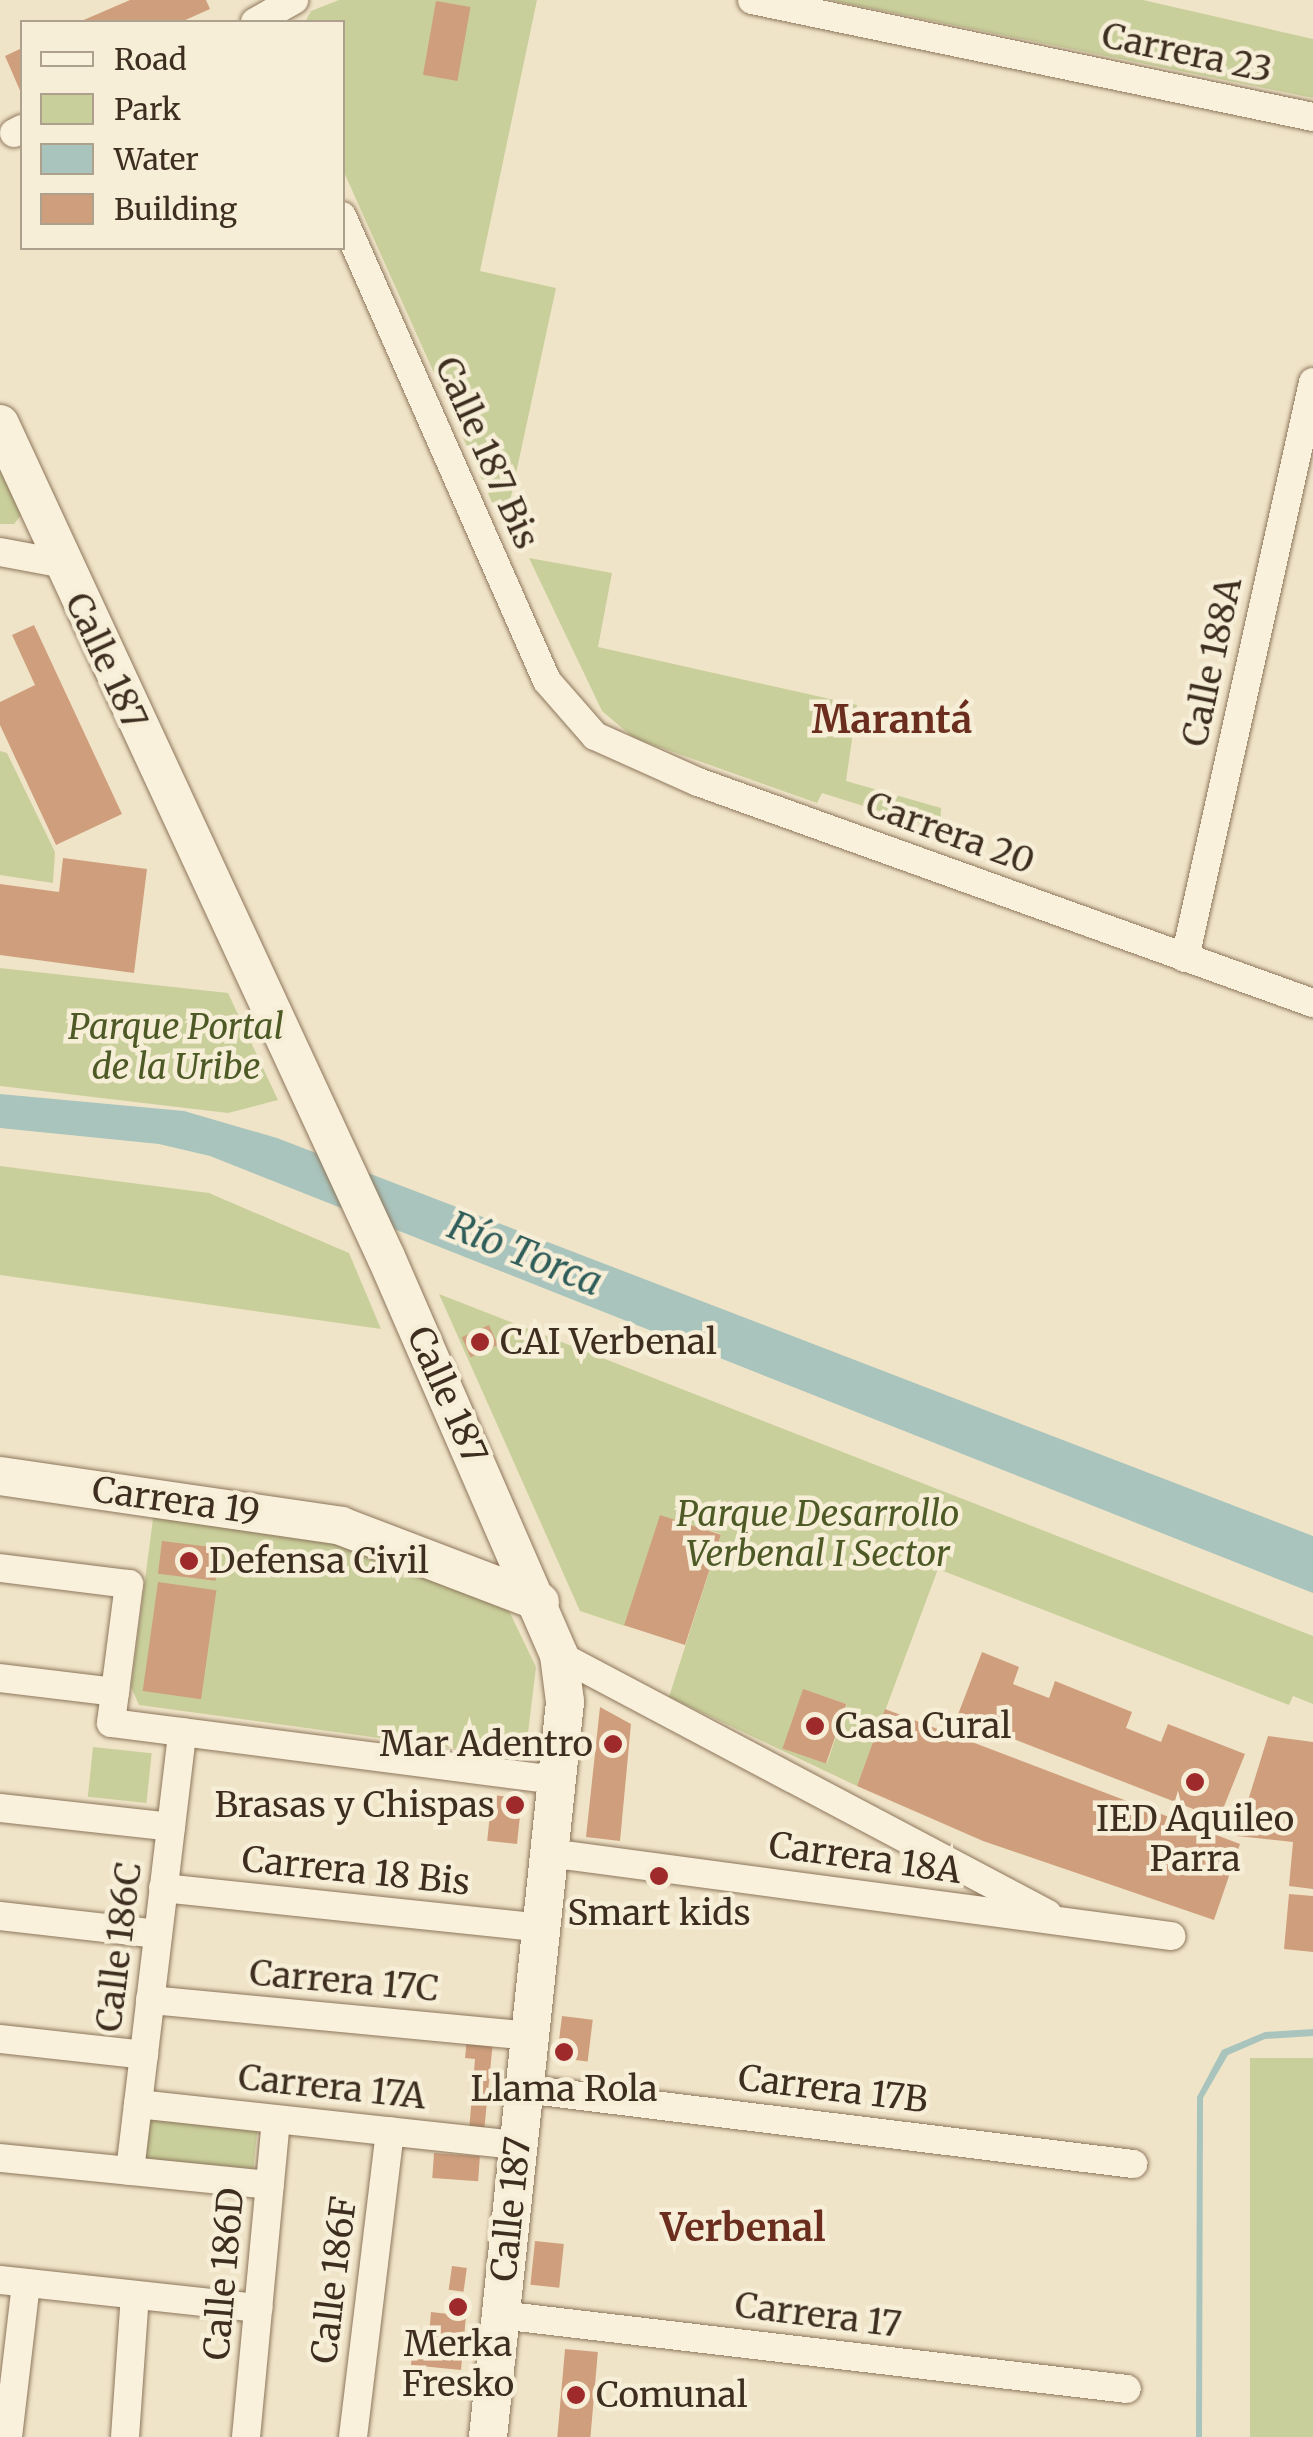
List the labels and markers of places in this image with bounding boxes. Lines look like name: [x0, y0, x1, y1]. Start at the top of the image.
place label: CAI Verbenal: [500, 1321, 717, 1363]
marker: CAI Verbenal: [469, 1331, 491, 1353]
place label: Defensa Civil: [209, 1540, 429, 1582]
marker: Defensa Civil: [178, 1550, 200, 1572]
place label: Casa Cural: [835, 1705, 1011, 1747]
marker: Casa Cural: [804, 1715, 826, 1737]
place label: Mar Adentro: [380, 1723, 593, 1765]
marker: Mar Adentro: [602, 1733, 624, 1755]
marker: IED Aquileo Parra: [1184, 1771, 1206, 1793]
place label: Brasas y Chispas: [214, 1784, 495, 1826]
marker: Brasas y Chispas: [504, 1794, 526, 1816]
place label: IED Aquileo Parra: [1096, 1798, 1294, 1880]
marker: Smart kids: [648, 1865, 670, 1887]
place label: Smart kids: [567, 1892, 751, 1934]
marker: Llama Rola: [553, 2041, 575, 2063]
place label: Llama Rola: [471, 2068, 657, 2110]
marker: Merka Fresko: [447, 2296, 469, 2318]
place label: Merka Fresko: [402, 2323, 514, 2405]
place label: Comunal: [596, 2374, 748, 2416]
marker: Comunal: [565, 2384, 587, 2406]

